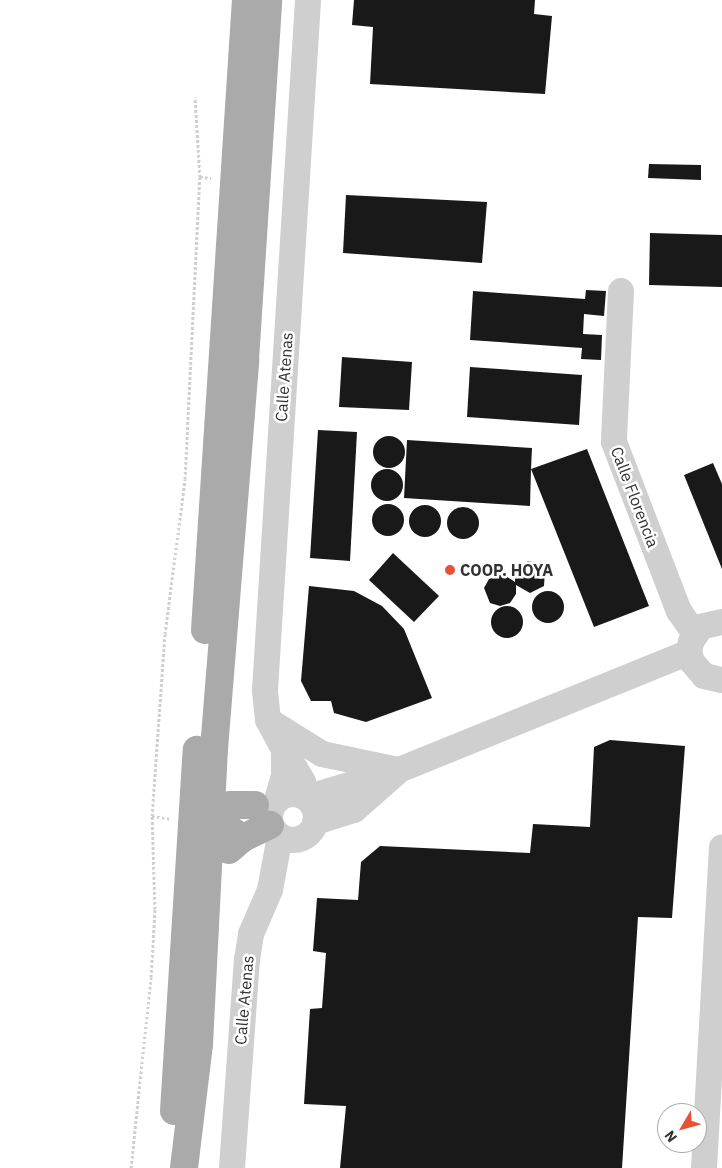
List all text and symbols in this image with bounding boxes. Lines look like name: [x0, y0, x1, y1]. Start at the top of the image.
street label: Calle Atenas: [271, 332, 297, 422]
street label: Calle Florencia: [607, 444, 663, 550]
place label: COOP. HOYA: [460, 560, 553, 580]
marker: COOP. HOYA: [444, 564, 456, 576]
street label: Calle Atenas: [231, 955, 257, 1045]
north arrow: [657, 1103, 707, 1153]
text: N: [661, 1127, 681, 1146]

